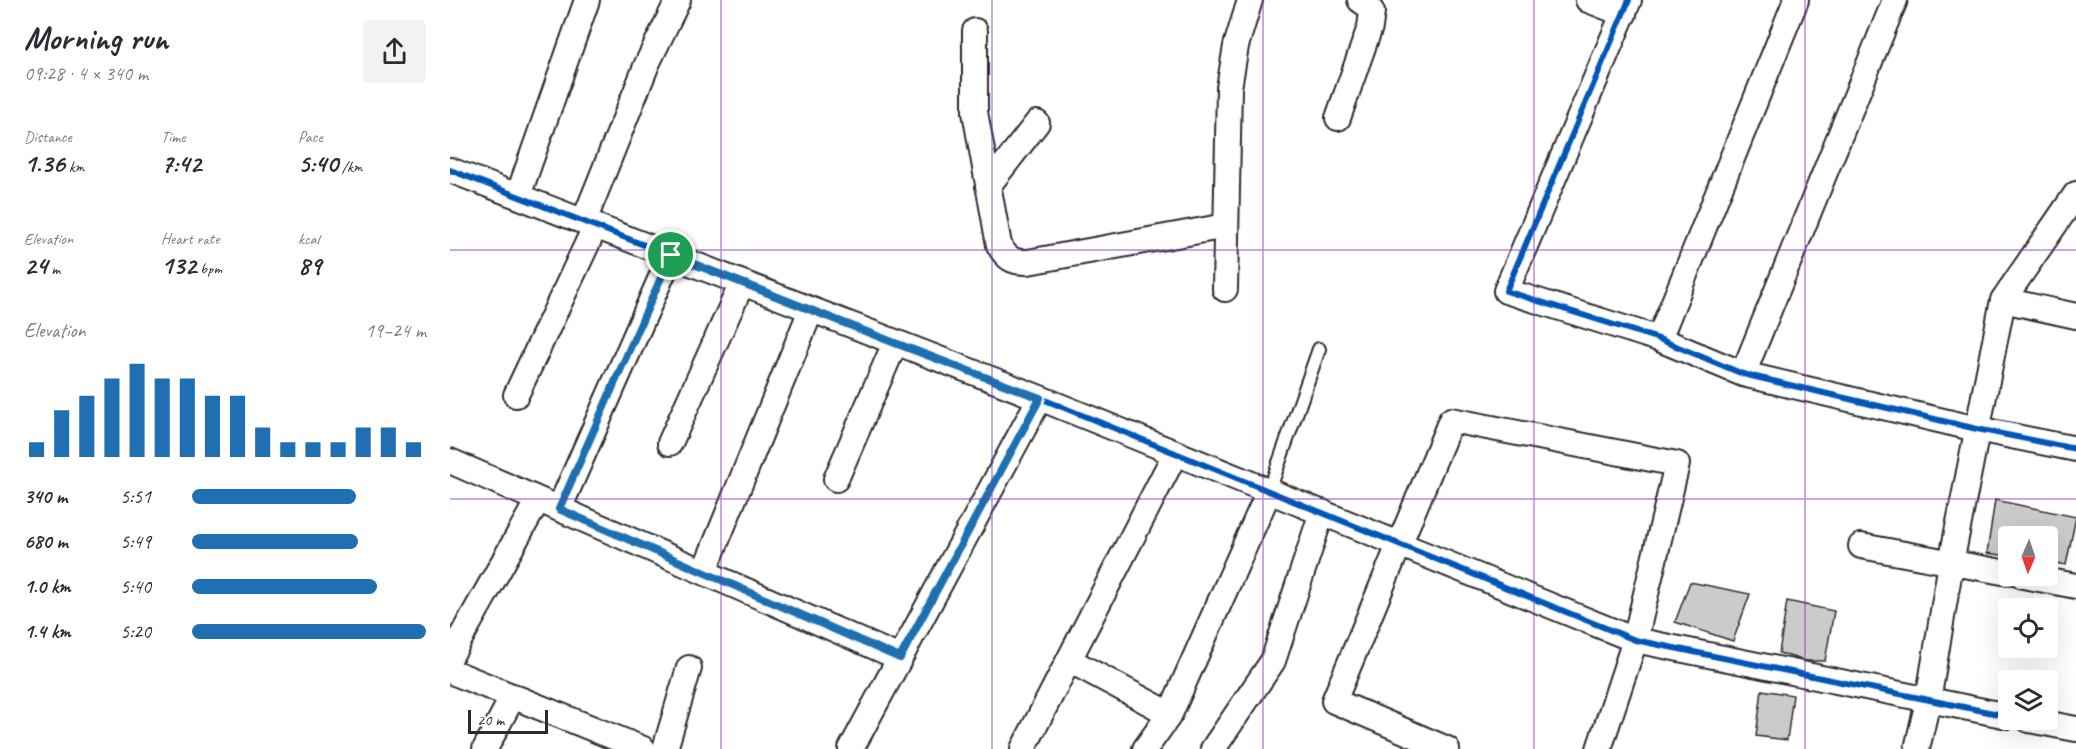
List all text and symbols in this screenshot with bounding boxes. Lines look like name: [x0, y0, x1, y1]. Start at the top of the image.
text: Morning run: [24, 17, 168, 59]
button: share: [363, 20, 426, 83]
text: 09:28 · 4 × 340 m: [24, 61, 148, 86]
text: Distance: [24, 127, 72, 147]
text: Time: [161, 127, 185, 147]
text: Pace: [298, 127, 323, 147]
text: 1.36: [24, 147, 65, 180]
text: 7:42: [161, 147, 201, 180]
text: 5:40: [298, 147, 338, 180]
text: km: [65, 157, 84, 177]
text: /km: [338, 157, 363, 177]
text: Elevation: [24, 229, 73, 249]
text: Heart rate: [161, 229, 219, 249]
text: kcal: [298, 229, 319, 249]
pin: [645, 229, 696, 280]
icon: arrive: [654, 238, 687, 271]
text: 24: [24, 249, 47, 282]
text: 132: [161, 249, 196, 282]
text: 89: [298, 249, 321, 282]
text: m: [47, 259, 60, 279]
text: bpm: [196, 259, 222, 279]
text: Elevation: [24, 318, 86, 343]
text: 19–24 m: [365, 318, 426, 343]
text: 340 m: [24, 484, 67, 509]
text: 5:51: [120, 484, 151, 509]
north arrow: [1998, 526, 2058, 586]
map controls: [1998, 526, 2058, 730]
text: 680 m: [24, 529, 68, 554]
text: 5:49: [120, 529, 151, 554]
text: 1.0 km: [24, 574, 71, 599]
text: 5:40: [120, 574, 151, 599]
button: locate: [1998, 598, 2058, 658]
text: 1.4 km: [24, 619, 71, 644]
text: 5:20: [120, 619, 151, 644]
button: layers: [1998, 670, 2058, 730]
scale bar: [468, 707, 548, 734]
text: 20 m: [477, 710, 504, 730]

